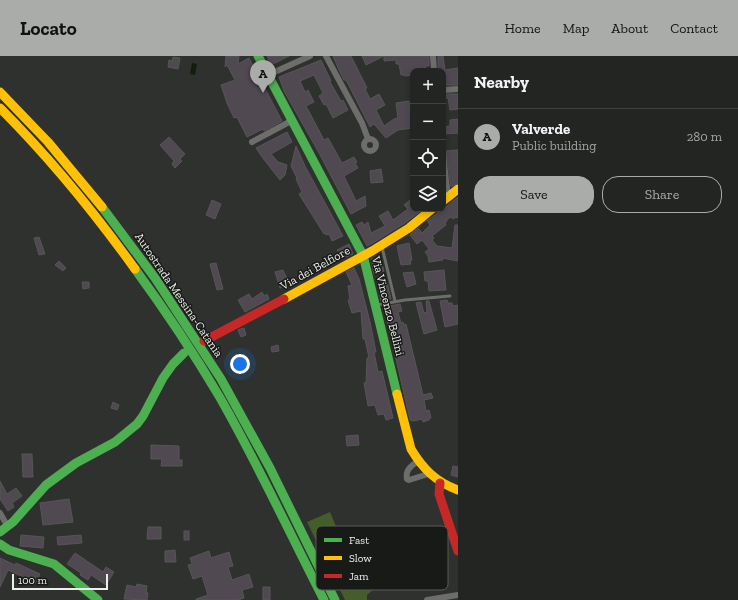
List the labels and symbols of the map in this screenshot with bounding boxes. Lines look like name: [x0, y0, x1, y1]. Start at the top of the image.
pin: A: [250, 60, 276, 93]
street label: Autostrada Messina-Catania: [132, 230, 226, 360]
street label: Via dei Belfiore: [277, 243, 353, 293]
street label: Via Vincenzo Bellini: [369, 254, 407, 358]
your location: [230, 354, 250, 374]
legend: [316, 526, 448, 590]
text: Fast: [349, 534, 370, 547]
text: Slow: [349, 552, 372, 565]
text: Jam: [349, 570, 369, 583]
scale bar: [12, 572, 108, 591]

